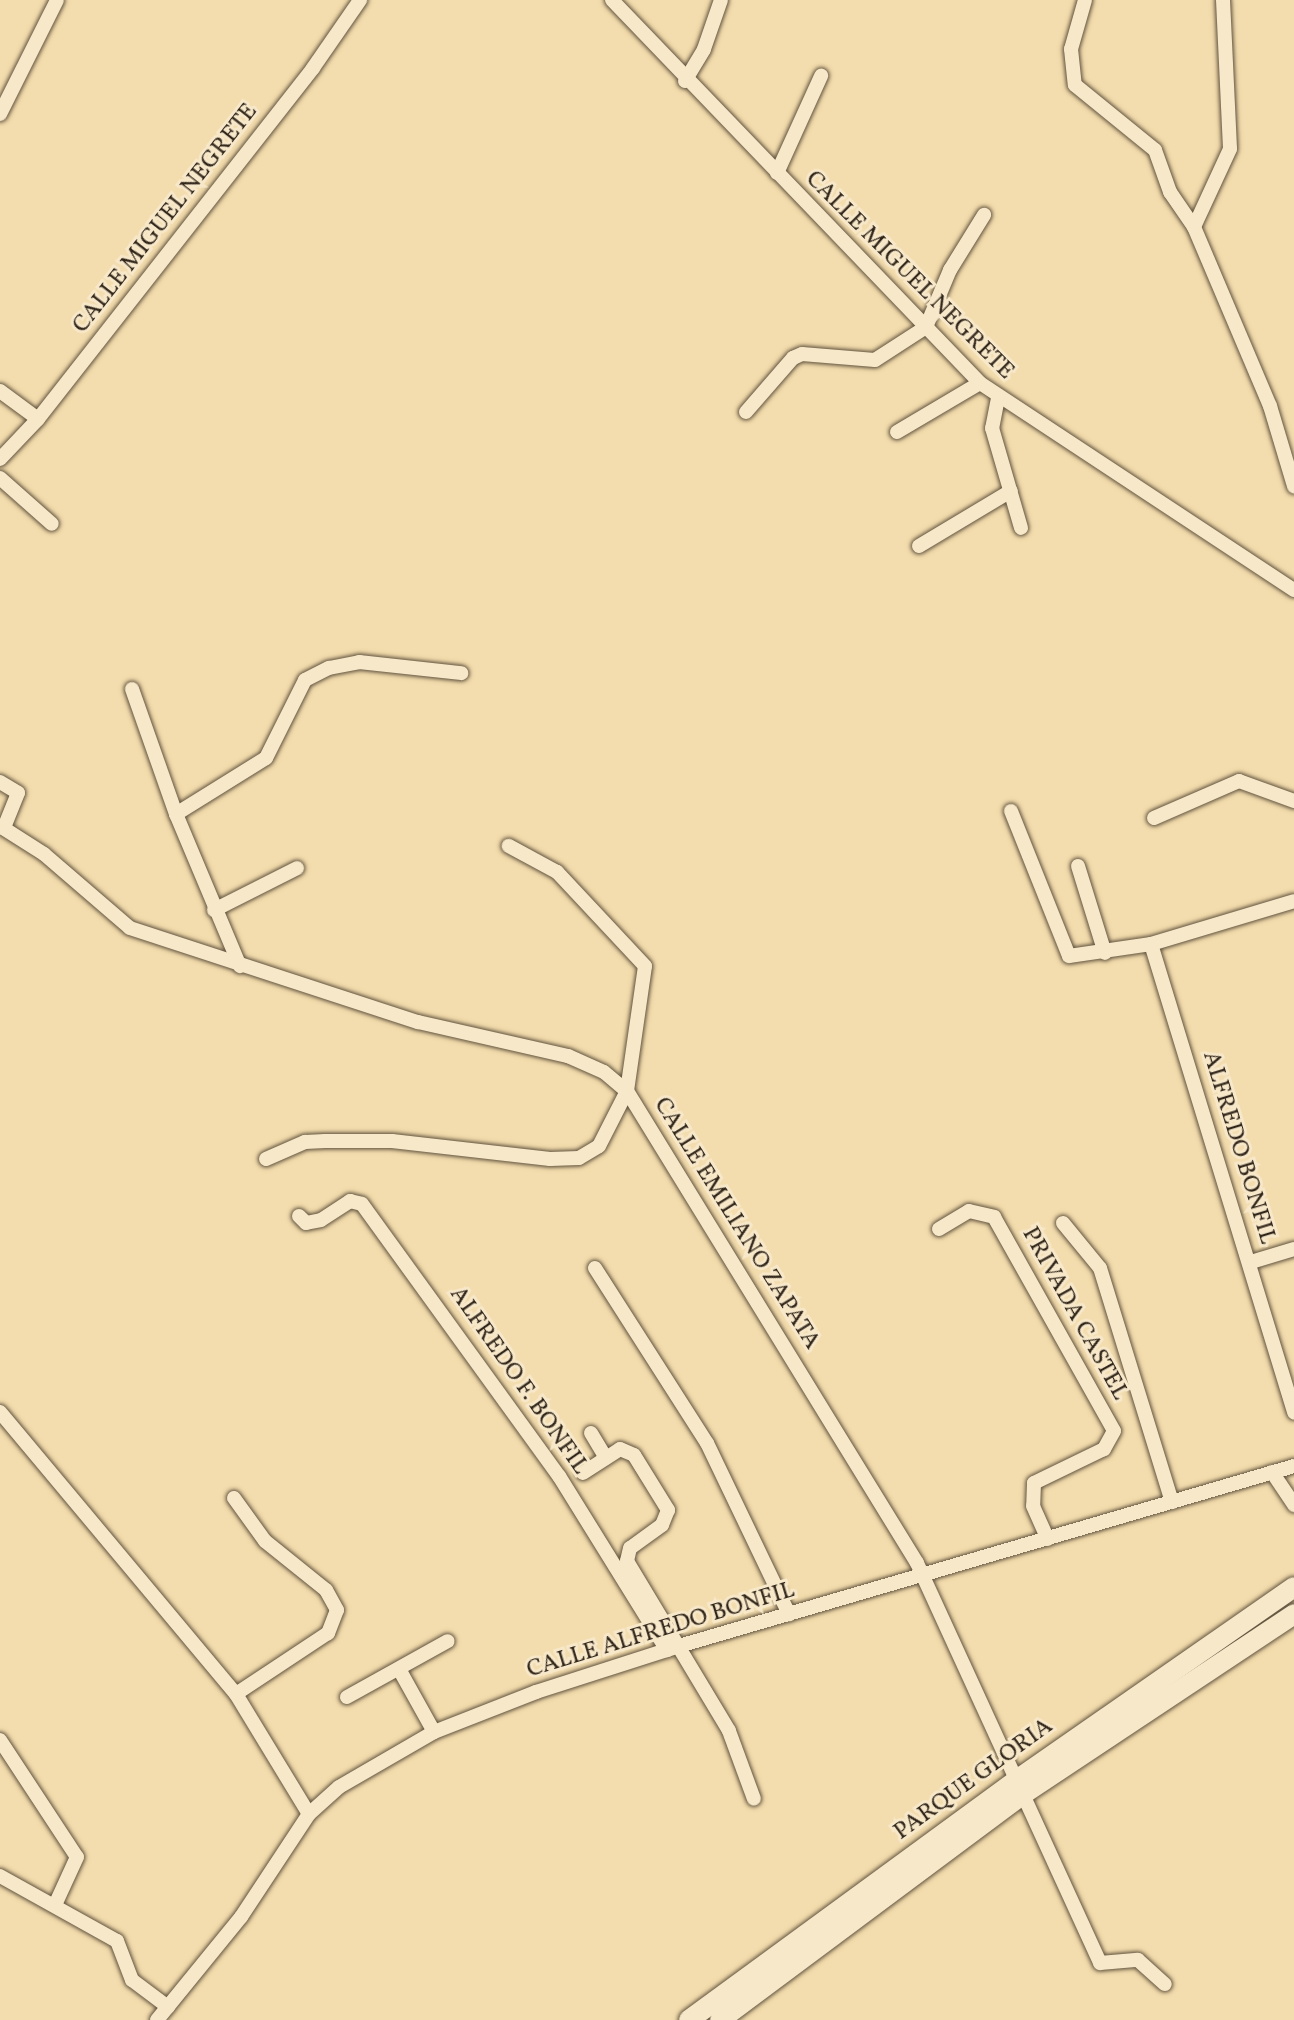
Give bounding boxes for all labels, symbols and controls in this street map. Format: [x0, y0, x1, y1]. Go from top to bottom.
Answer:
street label: CALLE MIGUEL NEGRETE [67, 98, 265, 340]
street label: CALLE MIGUEL NEGRETE [799, 166, 1019, 386]
street label: ALFREDO BONFIL [1195, 1048, 1281, 1248]
street label: CALLE EMILIANO ZAPATA [647, 1093, 825, 1355]
street label: PRIVADA CASTEL [1015, 1222, 1133, 1406]
street label: ALFREDO F. BONFIL [442, 1282, 594, 1480]
street label: CALLE ALFREDO BONFIL [524, 1577, 798, 1685]
street label: PARQUE GLORIA [889, 1713, 1059, 1847]

